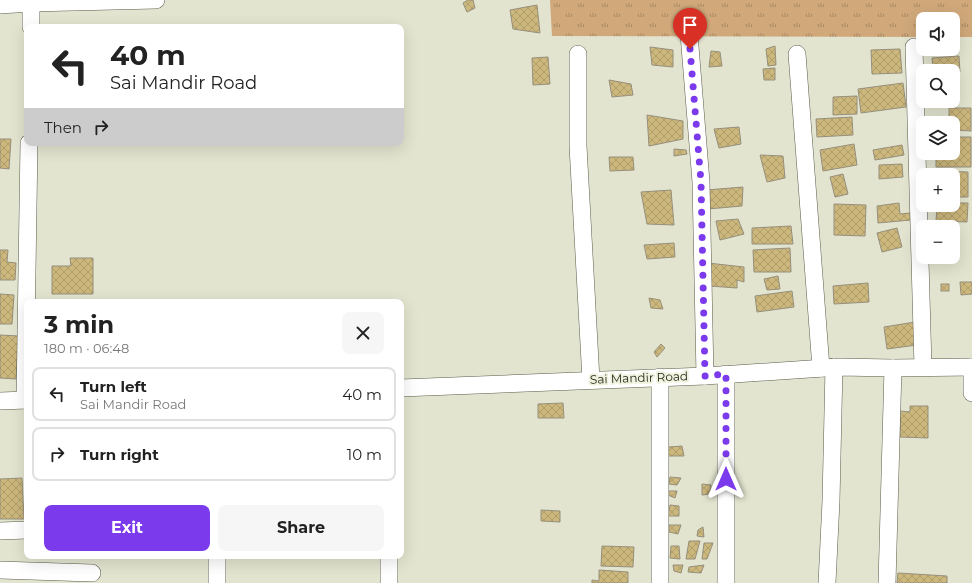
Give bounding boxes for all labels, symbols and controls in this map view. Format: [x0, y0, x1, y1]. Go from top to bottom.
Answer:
pin [673, 8, 707, 49]
map controls [916, 12, 960, 264]
button: sound [916, 12, 960, 56]
icon: arrive [679, 14, 701, 36]
text: 40 m [110, 38, 186, 72]
icon: left [44, 40, 96, 92]
button: search [916, 64, 960, 108]
text: Sai Mandir Road [110, 72, 257, 94]
icon: right [90, 116, 112, 138]
button: layers [916, 116, 960, 160]
text: Then [44, 118, 82, 137]
button: + [916, 168, 960, 212]
button: − [916, 220, 960, 264]
text: 3 min [44, 310, 114, 339]
button: close [342, 312, 384, 354]
text: 180 m · 06:48 [44, 340, 129, 356]
street label: Sai Mandir Road [590, 368, 688, 387]
text: Turn left [80, 377, 147, 396]
icon: left [46, 383, 68, 405]
text: 40 m [342, 385, 382, 404]
text: Sai Mandir Road [80, 396, 186, 412]
icon: right [46, 443, 68, 465]
text: Turn right [80, 445, 159, 464]
text: 10 m [347, 445, 382, 464]
position arrow [705, 458, 747, 500]
button: Exit [44, 505, 210, 551]
button: Share [218, 505, 384, 551]

